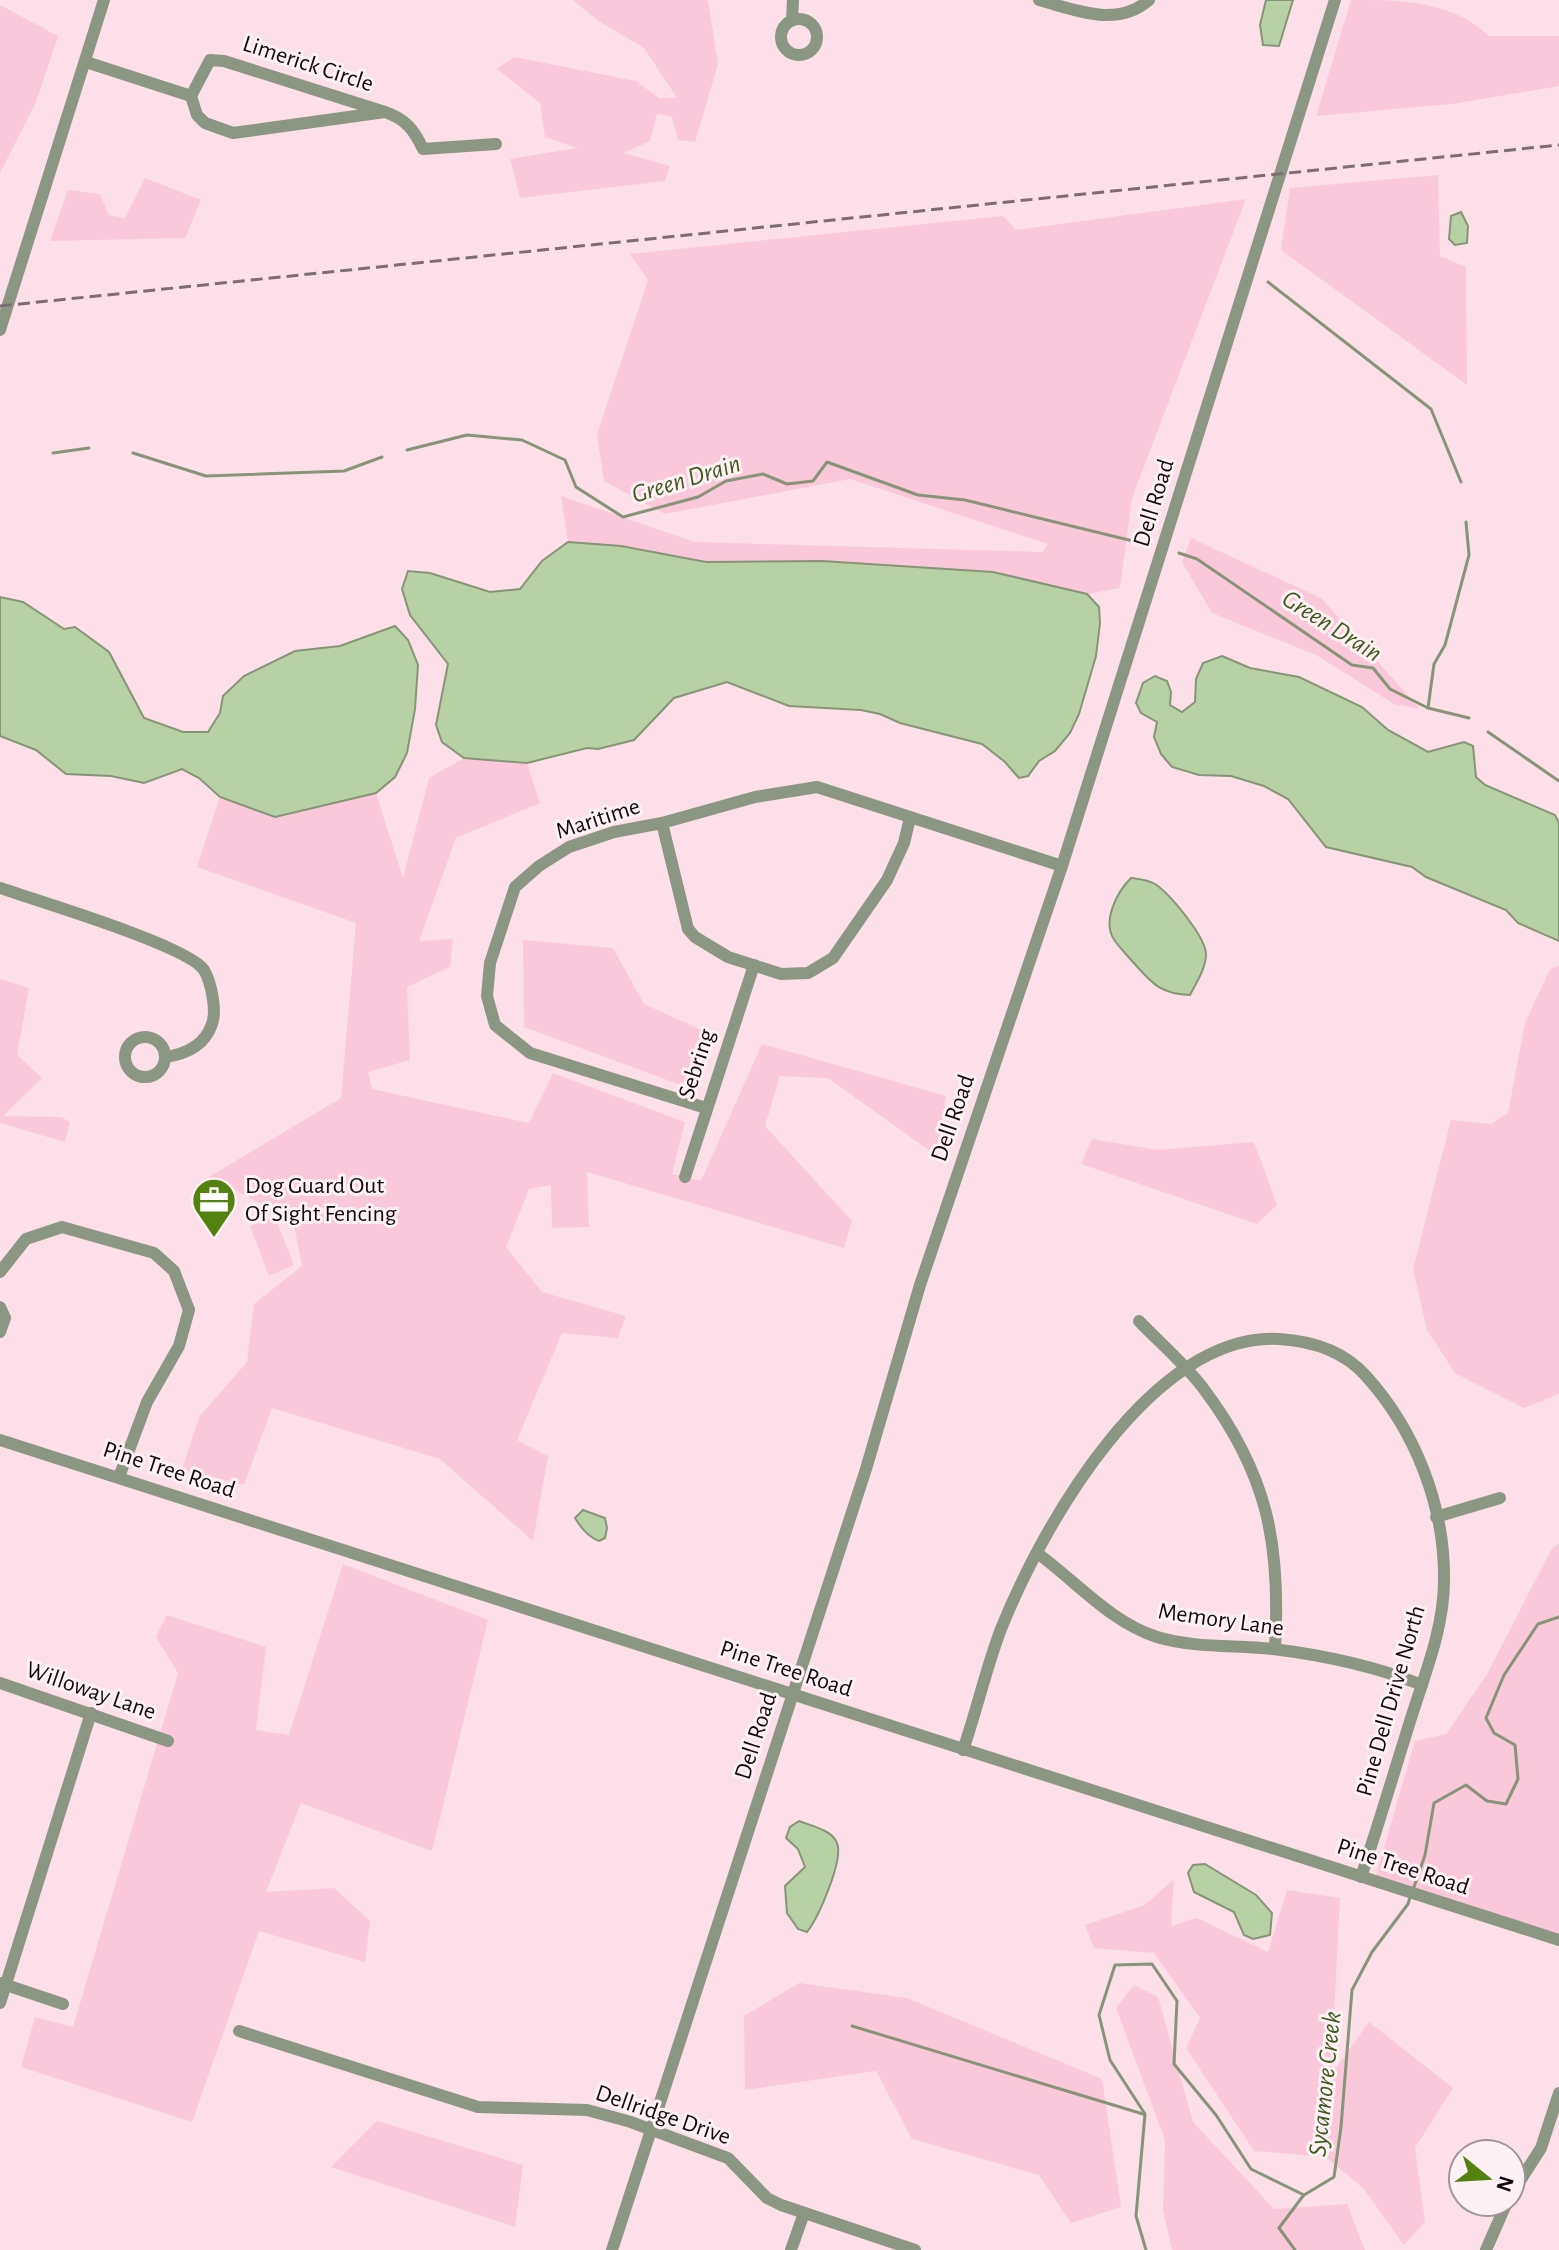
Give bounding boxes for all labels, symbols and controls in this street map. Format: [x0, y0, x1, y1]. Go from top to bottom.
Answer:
street label: Limerick Circle [240, 32, 376, 96]
water label: Green Drain [629, 450, 743, 508]
street label: Dell Road [1129, 456, 1179, 550]
water label: Green Drain [1278, 585, 1386, 667]
street label: Maritime [553, 794, 643, 844]
street label: Sebring [675, 1026, 720, 1102]
street label: Dell Road [927, 1071, 979, 1165]
place label: Dog Guard Out Of Sight Fencing [245, 1174, 397, 1226]
office icon: Dog Guard Out Of Sight Fencing [190, 1176, 238, 1239]
street label: Pine Tree Road [100, 1437, 238, 1503]
street label: Memory Lane [1157, 1599, 1285, 1641]
street label: Pine Dell Drive North [1352, 1603, 1430, 1799]
street label: Pine Tree Road [717, 1636, 855, 1702]
street label: Willoway Lane [23, 1658, 159, 1724]
street label: Dell Road [731, 1689, 781, 1783]
street label: Pine Tree Road [1334, 1834, 1472, 1900]
water label: Sycamore Creek [1304, 2010, 1346, 2158]
street label: Dellridge Drive [592, 2081, 734, 2149]
north arrow [1447, 2138, 1527, 2218]
text: N [1492, 2173, 1518, 2195]

